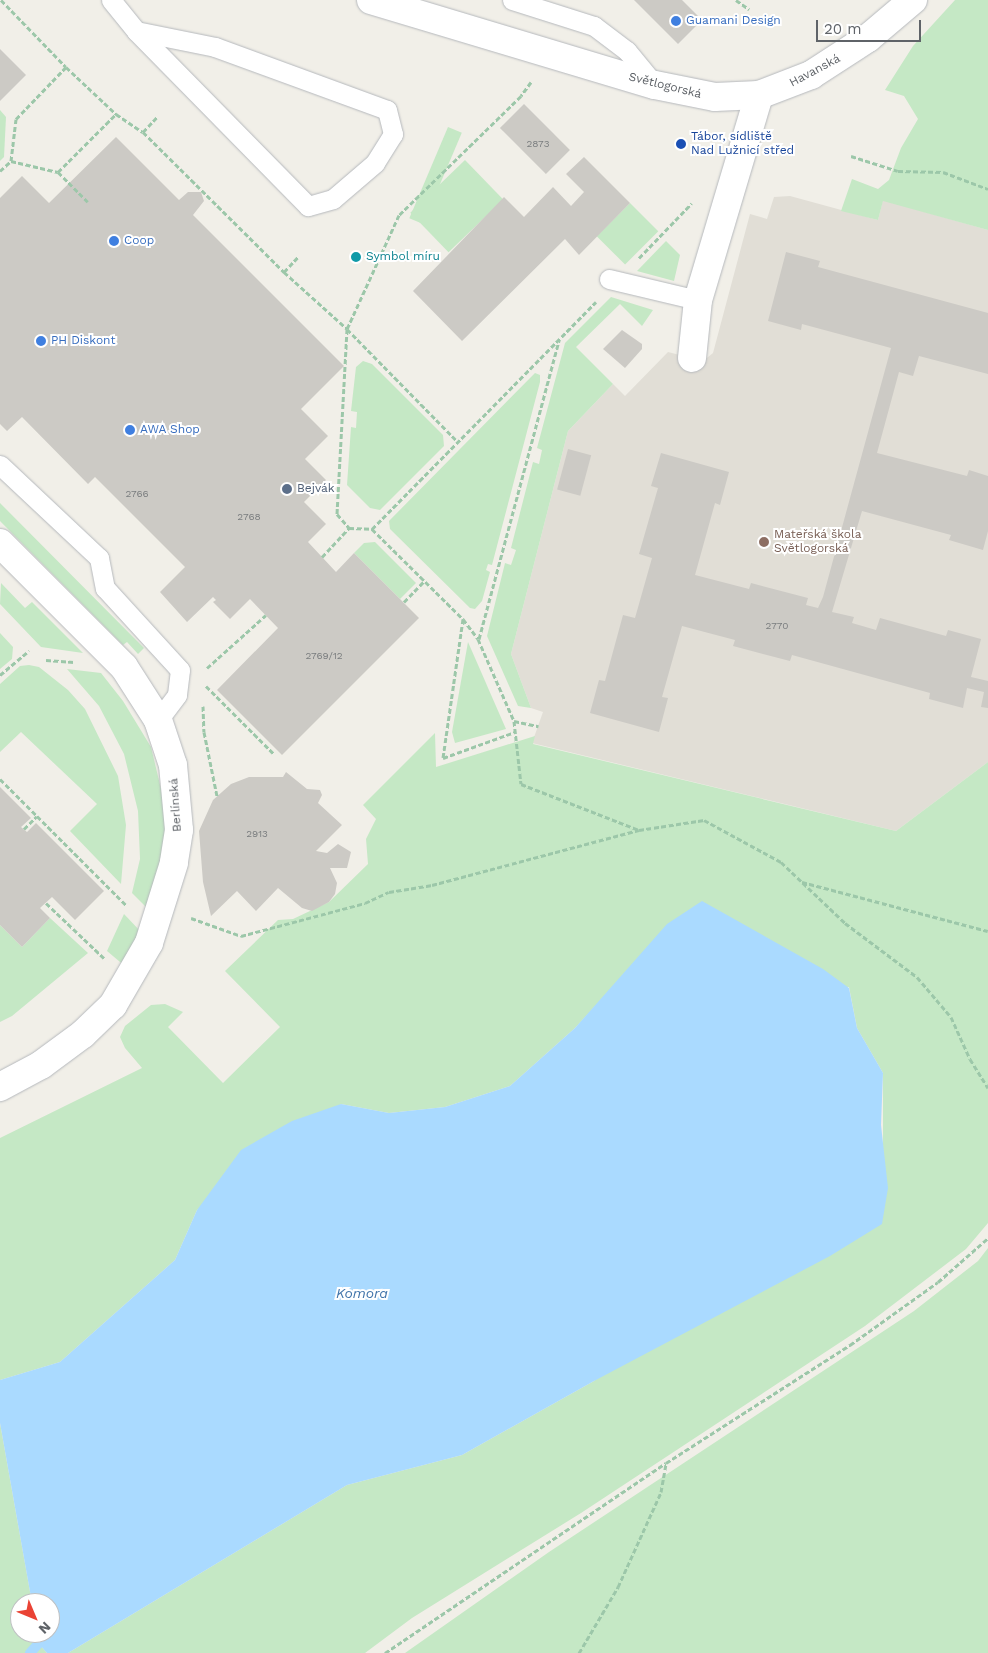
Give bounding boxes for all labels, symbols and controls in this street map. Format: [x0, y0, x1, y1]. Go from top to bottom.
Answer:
scale bar [818, 10, 923, 42]
place label: Guamani Design [686, 14, 781, 28]
marker: Guamani Design [670, 15, 682, 27]
text: 20 m [824, 20, 862, 38]
street label: Havanská [787, 52, 843, 90]
street label: Světlogorská [627, 70, 703, 102]
place label: Tábor, sídliště Nad Lužnicí střed [691, 130, 794, 158]
house number: 2873 [526, 138, 550, 150]
marker: Tábor, sídliště Nad Lužnicí střed [675, 138, 687, 150]
place label: Coop [124, 234, 154, 248]
marker: Coop [108, 235, 120, 247]
place label: Symbol míru [366, 250, 440, 264]
marker: Symbol míru [350, 251, 362, 263]
place label: PH Diskont [51, 334, 115, 348]
marker: PH Diskont [35, 335, 47, 347]
place label: AWA Shop [140, 423, 200, 437]
marker: AWA Shop [124, 424, 136, 436]
place label: Bejvák [297, 482, 335, 496]
marker: Bejvák [281, 483, 293, 495]
house number: 2766 [125, 488, 149, 500]
house number: 2768 [237, 511, 261, 523]
place label: Mateřská škola Světlogorská [774, 528, 862, 556]
marker: Mateřská škola Světlogorská [758, 536, 770, 548]
house number: 2770 [766, 620, 788, 632]
house number: 2769/12 [305, 650, 343, 662]
street label: Berlínská [167, 778, 185, 832]
house number: 2913 [246, 828, 268, 840]
water label: Komora [336, 1285, 388, 1301]
north arrow [10, 1593, 60, 1643]
text: N [36, 1619, 54, 1637]

